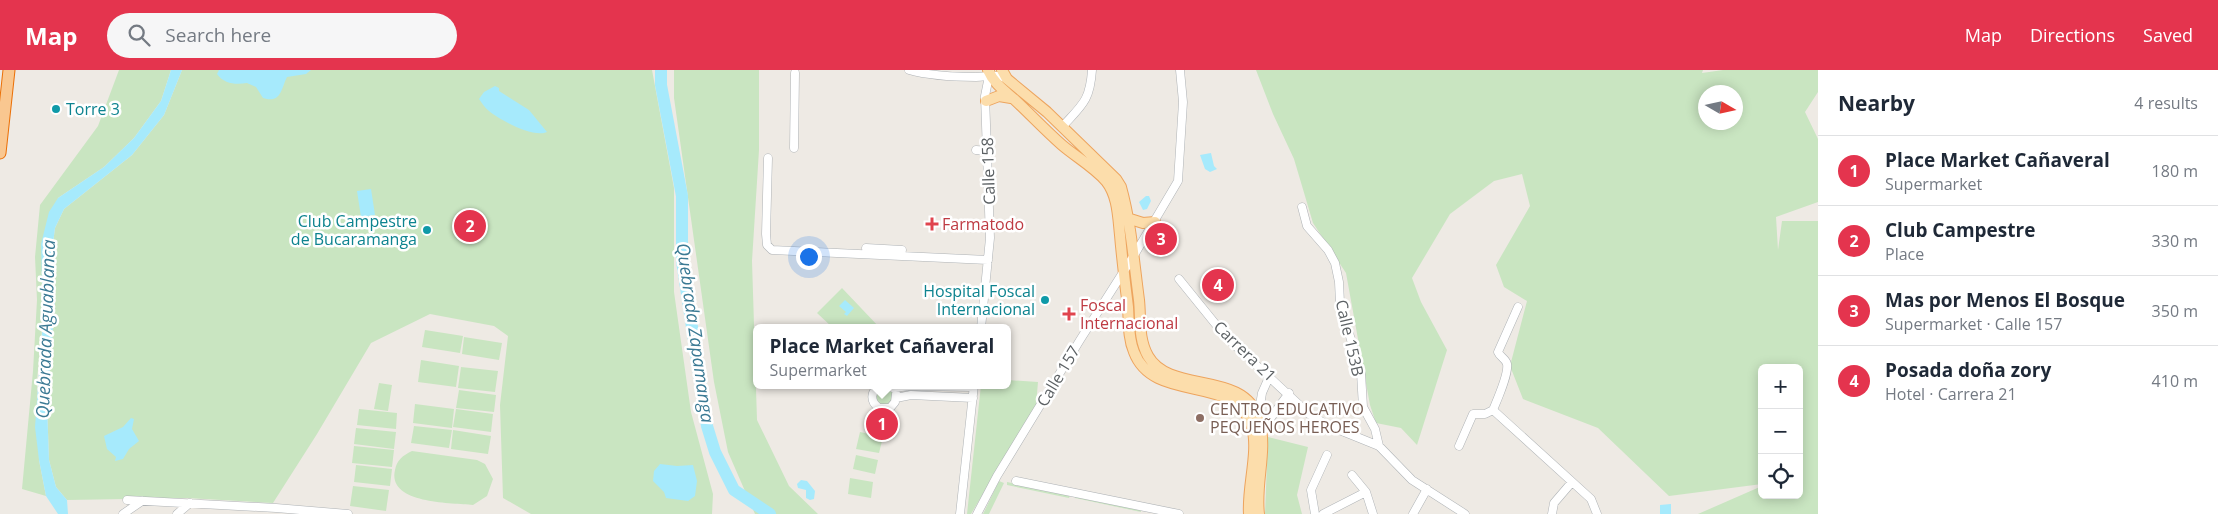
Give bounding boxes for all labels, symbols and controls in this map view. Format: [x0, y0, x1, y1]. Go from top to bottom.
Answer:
search box [107, 13, 457, 58]
text: Map [25, 19, 77, 52]
icon: search [125, 21, 153, 49]
text: Search here [165, 22, 271, 48]
text: Map [1965, 23, 2002, 47]
text: Directions [2030, 23, 2115, 47]
text: Saved [2143, 23, 2193, 47]
north arrow [1698, 85, 1743, 130]
text: Nearby [1838, 89, 1915, 117]
text: 4 results [2134, 92, 2198, 114]
place label: Torre 3 [66, 98, 120, 120]
marker: Torre 3 [50, 103, 62, 115]
street label: Calle 158 [976, 137, 1000, 205]
text: Place Market Cañaveral [1885, 147, 2110, 173]
text: 1 [1849, 160, 1859, 182]
text: 180 m [2152, 160, 2198, 182]
text: Supermarket [1885, 173, 1982, 195]
pin: 2 [454, 207, 486, 245]
place label: Club Campestre de Bucaramanga [291, 210, 417, 250]
place label: Farmatodo [942, 213, 1024, 235]
text: Club Campestre [1885, 217, 2035, 243]
marker: Farmatodo [926, 218, 938, 230]
pin: 3 [1145, 220, 1177, 258]
marker: Club Campestre de Bucaramanga [421, 224, 433, 236]
text: 2 [1849, 230, 1859, 252]
text: 330 m [2152, 230, 2198, 252]
water label: Quebrada Aguablanca [30, 239, 60, 419]
water label: Quebrada Zapamanga [671, 241, 720, 424]
text: Place [1885, 243, 1924, 265]
your location [796, 244, 822, 270]
pin: 4 [1202, 266, 1234, 304]
place label: Hospital Foscal Internacional [923, 280, 1035, 320]
text: Mas por Menos El Bosque [1885, 287, 2125, 313]
marker: Hospital Foscal Internacional [1039, 294, 1051, 306]
place label: Foscal Internacional [1080, 294, 1178, 334]
street label: Calle 153B [1331, 298, 1369, 378]
text: 3 [1849, 300, 1859, 322]
text: 350 m [2152, 300, 2198, 322]
marker: Foscal Internacional [1062, 307, 1076, 321]
text: Supermarket · Calle 157 [1885, 313, 2062, 335]
street label: Carrera 21 [1209, 316, 1281, 386]
popup [753, 324, 1011, 389]
text: Place Market Cañaveral [770, 333, 994, 359]
street label: Calle 157 [1031, 341, 1085, 411]
text: Posada doña zory [1885, 357, 2051, 383]
text: Supermarket [770, 359, 867, 381]
map controls [1758, 364, 1803, 499]
button: + [1758, 364, 1803, 409]
text: 4 [1849, 370, 1859, 392]
text: 410 m [2152, 370, 2198, 392]
text: Hotel · Carrera 21 [1885, 383, 2017, 405]
place label: CENTRO EDUCATIVO PEQUEÑOS HEROES [1210, 398, 1364, 438]
pin: 1 [866, 405, 898, 443]
button: − [1758, 409, 1803, 454]
marker: CENTRO EDUCATIVO PEQUEÑOS HEROES [1194, 412, 1206, 424]
button: locate [1758, 454, 1803, 499]

